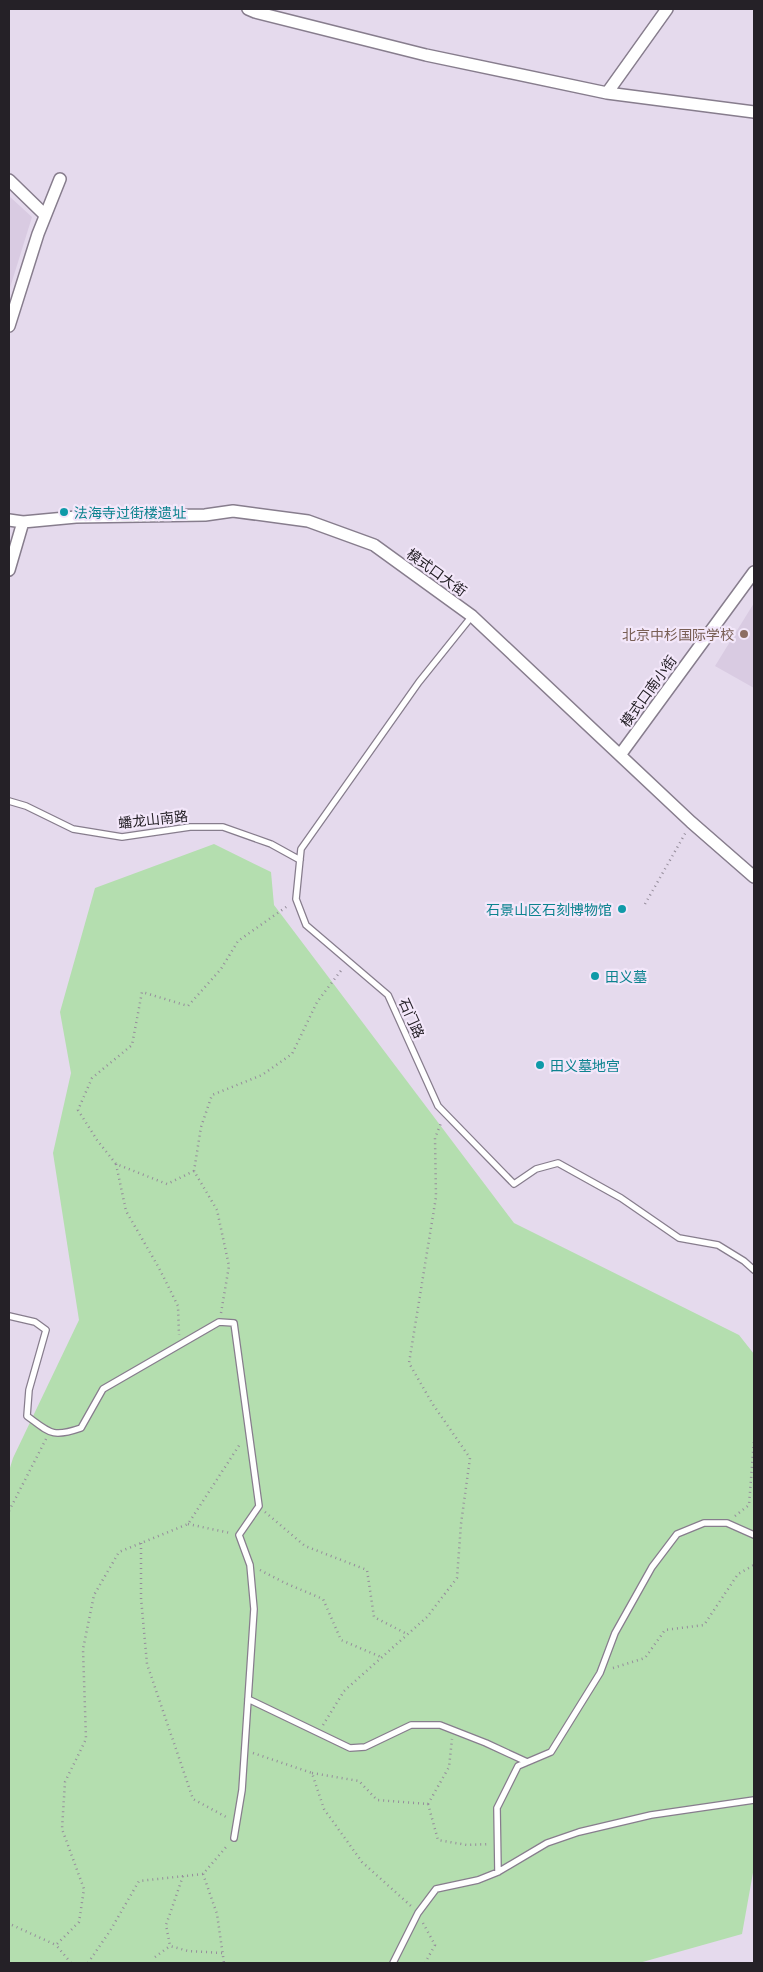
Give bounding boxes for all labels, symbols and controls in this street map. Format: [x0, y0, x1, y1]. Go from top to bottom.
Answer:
place label: 法海寺过街楼遗址 [74, 503, 186, 522]
marker: 法海寺过街楼遗址 [58, 506, 70, 518]
street label: 模式口大街 [403, 544, 471, 600]
place label: 北京中杉国际学校 [622, 625, 734, 644]
marker: 北京中杉国际学校 [738, 628, 750, 640]
street label: 模式口南小街 [616, 651, 680, 731]
street label: 蟠龙山南路 [117, 806, 189, 832]
place label: 石景山区石刻博物馆 [486, 900, 612, 919]
marker: 石景山区石刻博物馆 [616, 903, 628, 915]
place label: 田义墓 [605, 967, 647, 986]
marker: 田义墓 [589, 970, 601, 982]
street label: 石门路 [395, 995, 429, 1041]
place label: 田义墓地宫 [550, 1056, 620, 1075]
marker: 田义墓地宫 [534, 1059, 546, 1071]

